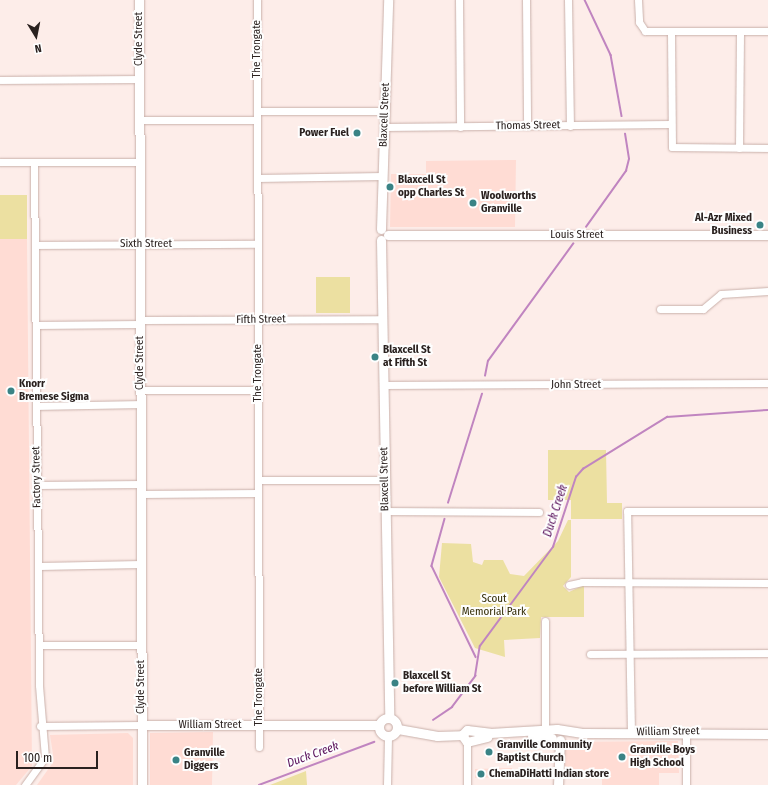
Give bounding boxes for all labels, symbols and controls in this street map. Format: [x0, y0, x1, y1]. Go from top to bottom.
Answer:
street label: Clyde Street [132, 12, 146, 66]
north arrow [16, 16, 56, 56]
street label: The Trongate [250, 20, 264, 78]
text: N [34, 41, 43, 55]
street label: Blaxcell Street [377, 83, 393, 147]
street label: Thomas Street [496, 119, 560, 133]
place label: Power Fuel [299, 126, 349, 140]
marker: Power Fuel [352, 128, 362, 138]
place label: Blaxcell St opp Charles St [398, 174, 464, 200]
marker: Blaxcell St opp Charles St [385, 182, 395, 192]
place label: Woolworths Granville [481, 190, 536, 216]
marker: Woolworths Granville [468, 198, 478, 208]
place label: Al-Azr Mixed Business [695, 212, 752, 238]
marker: Al-Azr Mixed Business [755, 220, 765, 230]
street label: Louis Street [550, 228, 604, 242]
street label: Sixth Street [120, 237, 172, 251]
street label: Fifth Street [236, 313, 286, 327]
street label: Clyde Street [133, 336, 147, 390]
street label: The Trongate [251, 344, 265, 402]
place label: Blaxcell St at Fifth St [383, 344, 431, 370]
marker: Blaxcell St at Fifth St [370, 352, 380, 362]
place label: Knorr Bremese Sigma [19, 378, 89, 404]
street label: John Street [551, 378, 601, 392]
marker: Knorr Bremese Sigma [6, 386, 16, 396]
street label: Factory Street [30, 446, 44, 508]
street label: Blaxcell Street [378, 447, 392, 511]
water label: Duck Creek [541, 483, 571, 539]
park label: Scout Memorial Park [462, 593, 526, 619]
street label: Clyde Street [134, 660, 148, 714]
street label: The Trongate [252, 668, 266, 726]
place label: Blaxcell St before William St [403, 670, 481, 696]
marker: Blaxcell St before William St [390, 678, 400, 688]
street label: William Street [178, 718, 242, 732]
street label: William Street [636, 725, 700, 739]
water label: Duck Creek [285, 739, 341, 771]
place label: Granville Community Baptist Church [497, 739, 592, 765]
scale bar [18, 743, 100, 769]
place label: Granville Boys High School [630, 744, 695, 770]
place label: Granville Diggers [184, 747, 225, 773]
marker: Granville Community Baptist Church [484, 747, 494, 757]
text: 100 m [23, 751, 52, 765]
marker: Granville Boys High School [617, 752, 627, 762]
marker: Granville Diggers [171, 755, 181, 765]
place label: ChemaDiHatti Indian store [489, 767, 609, 781]
marker: ChemaDiHatti Indian store [476, 769, 486, 779]

